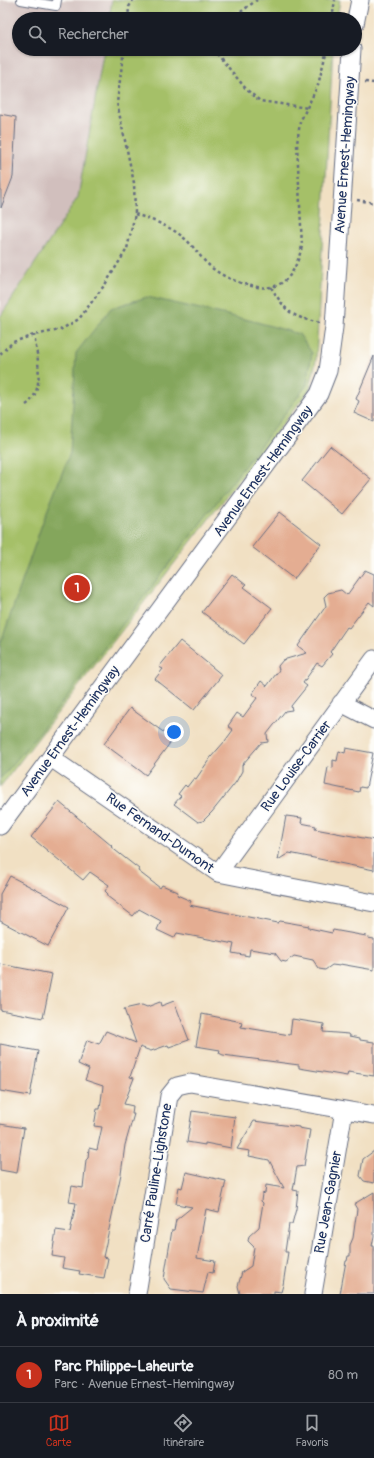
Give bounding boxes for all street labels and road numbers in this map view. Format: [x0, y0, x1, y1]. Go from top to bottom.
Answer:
street label: Avenue Ernest-Hemingway [331, 76, 359, 234]
street label: Avenue Ernest-Hemingway [210, 402, 316, 540]
street label: Avenue Ernest-Hemingway [17, 662, 123, 800]
street label: Rue Louise-Carrier [257, 717, 335, 815]
street label: Rue Fernand-Dumont [103, 789, 218, 877]
street label: Carré Pauline-Lighstone [137, 1102, 175, 1244]
street label: Rue Jean-Gagnier [311, 1149, 345, 1255]

